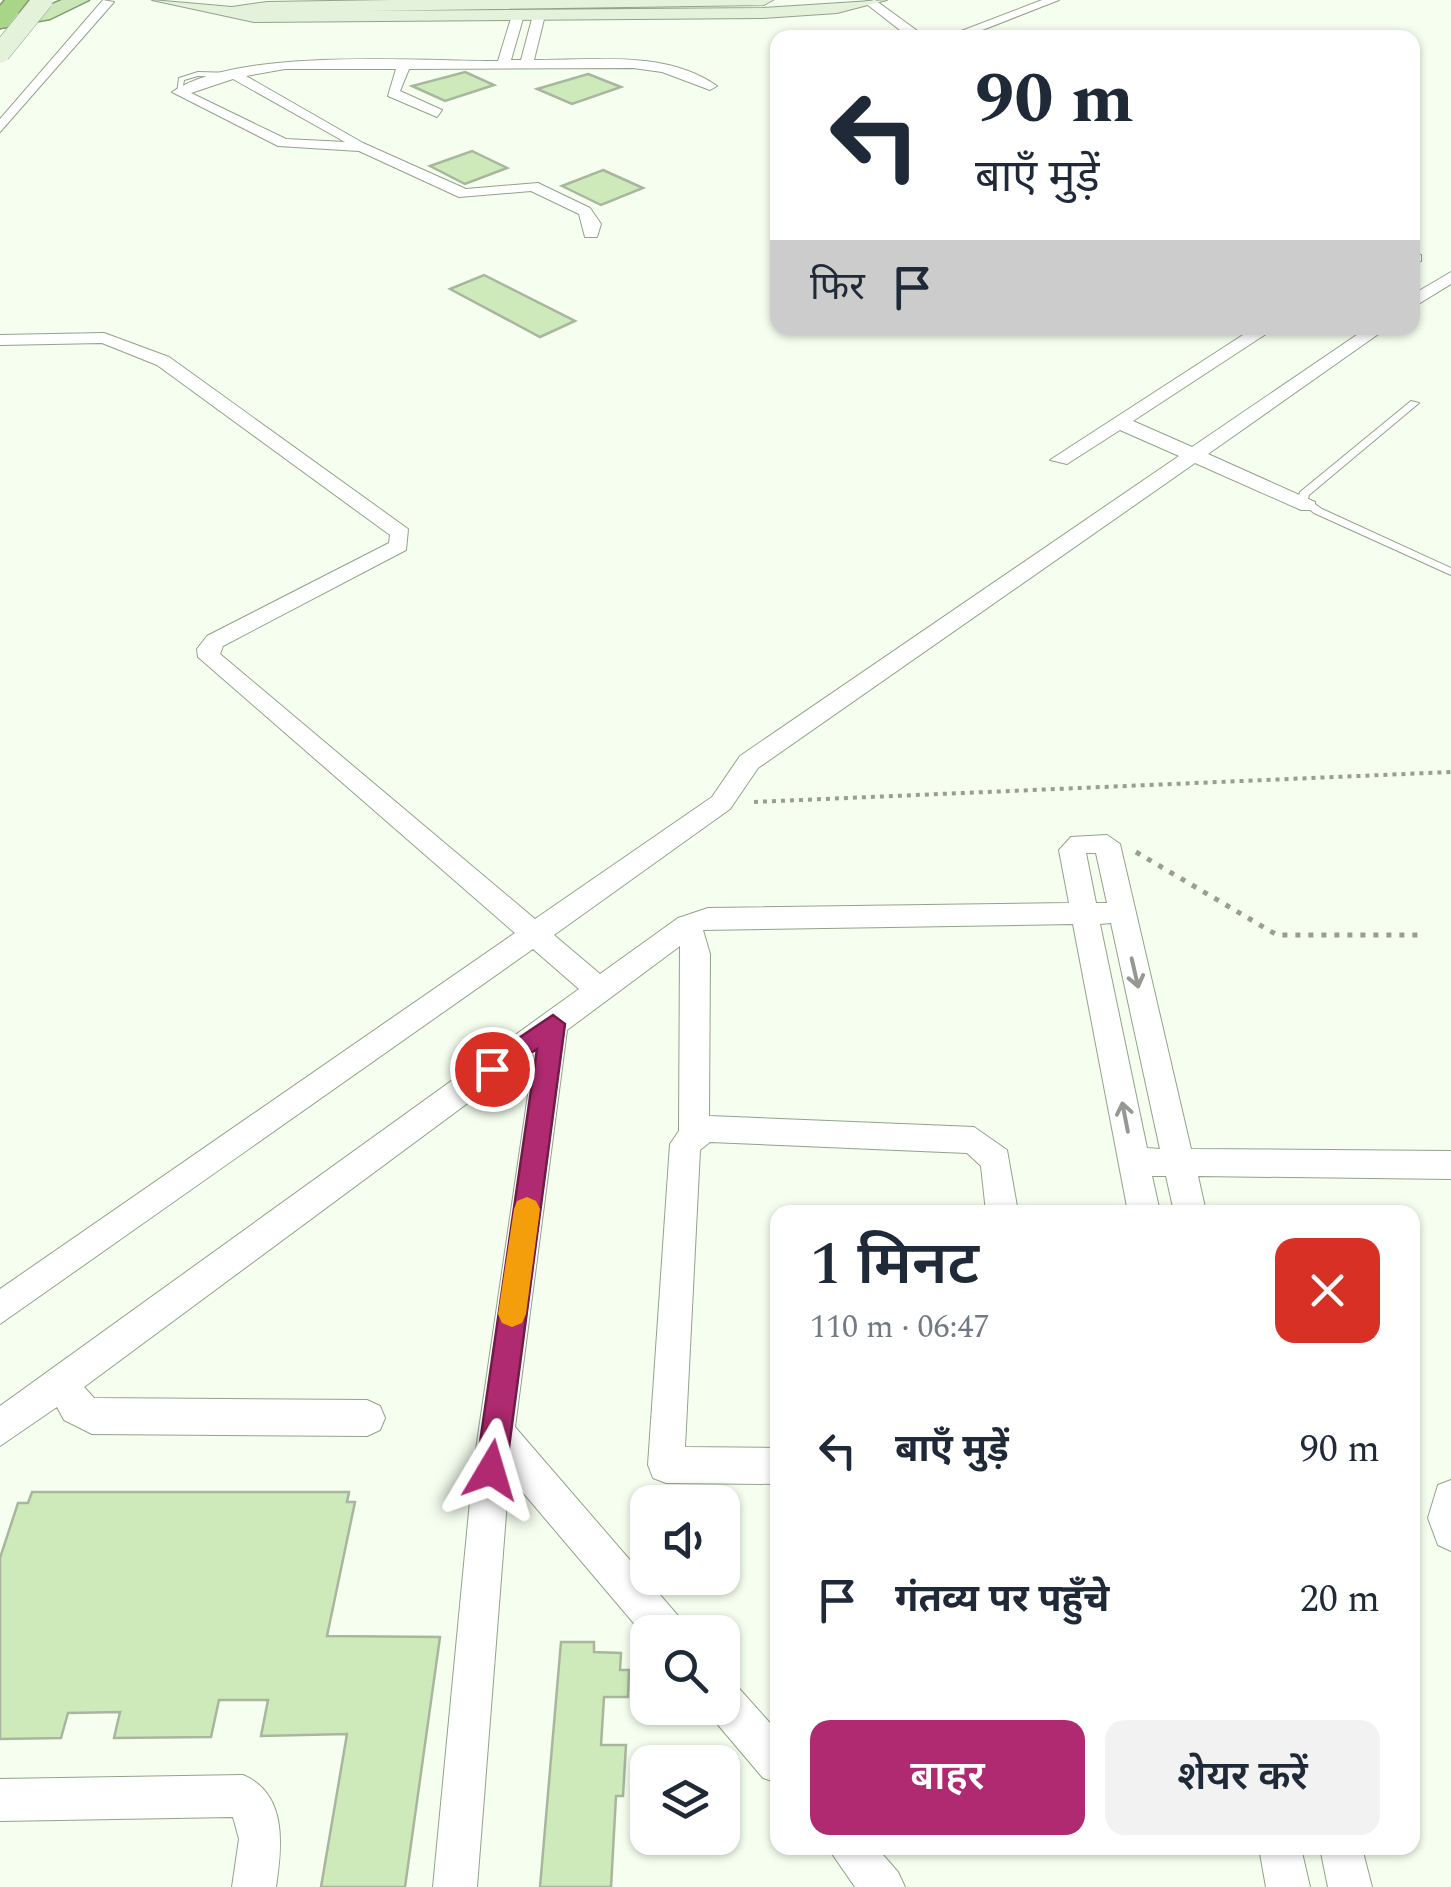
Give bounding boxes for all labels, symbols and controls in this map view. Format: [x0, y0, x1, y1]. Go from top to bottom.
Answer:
text: 90 m [975, 47, 1134, 153]
icon: left [810, 70, 940, 200]
text: बाएँ मुड़ें [975, 143, 1099, 212]
text: फिर [810, 259, 865, 317]
icon: arrive [885, 260, 940, 315]
one-way arrow [1127, 956, 1146, 988]
pin [450, 1027, 535, 1112]
icon: arrive [465, 1042, 520, 1097]
one-way arrow [1115, 1101, 1134, 1134]
text: 1 मिनट [810, 1219, 979, 1311]
button: close [1275, 1238, 1380, 1343]
text: 110 m · 06:47 [810, 1303, 990, 1352]
position arrow [439, 1418, 543, 1522]
text: बाएँ मुड़ें [895, 1421, 1009, 1479]
text: 90 m [1300, 1421, 1380, 1479]
icon: left [810, 1423, 865, 1478]
map controls [630, 1485, 740, 1855]
button: sound [630, 1485, 740, 1595]
text: गंतव्य पर पहुँचे [895, 1571, 1109, 1629]
text: 20 m [1300, 1571, 1380, 1629]
icon: arrive [810, 1573, 865, 1628]
button: search [630, 1615, 740, 1725]
button: बाहर [810, 1720, 1085, 1835]
button: शेयर करें [1105, 1720, 1380, 1835]
button: layers [630, 1745, 740, 1855]

